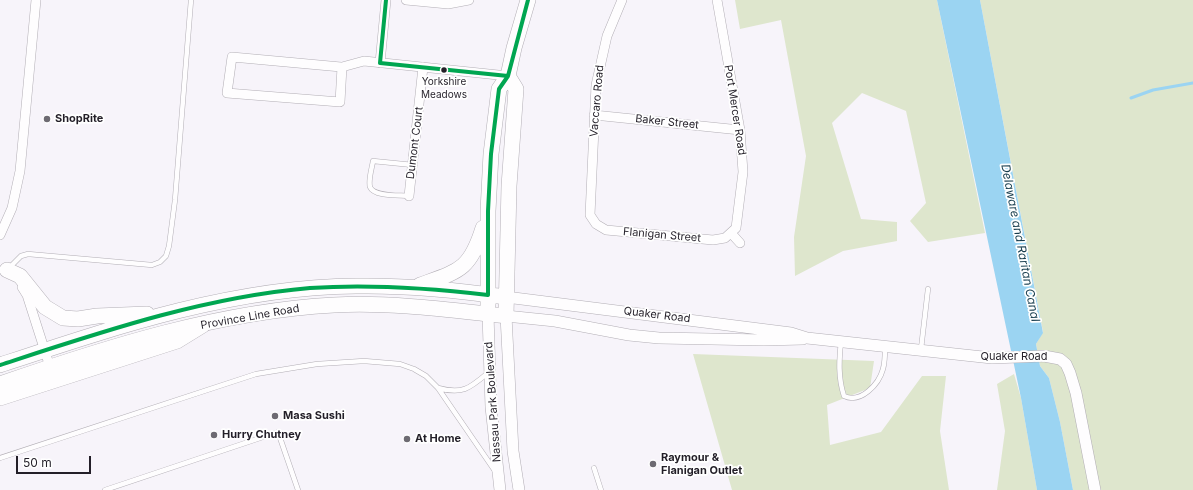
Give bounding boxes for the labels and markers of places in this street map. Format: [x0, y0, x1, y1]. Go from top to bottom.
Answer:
marker: Yorkshire Meadows [439, 65, 449, 75]
place label: Yorkshire Meadows [421, 76, 467, 100]
place label: ShopRite [55, 112, 103, 126]
marker: ShopRite [42, 114, 52, 124]
place label: Masa Sushi [283, 409, 345, 423]
marker: Masa Sushi [270, 411, 280, 421]
place label: Hurry Chutney [222, 428, 301, 442]
marker: Hurry Chutney [209, 430, 219, 440]
place label: At Home [415, 432, 461, 446]
marker: At Home [402, 434, 412, 444]
place label: Raymour & Flanigan Outlet [661, 451, 742, 477]
marker: Raymour & Flanigan Outlet [648, 459, 658, 469]

